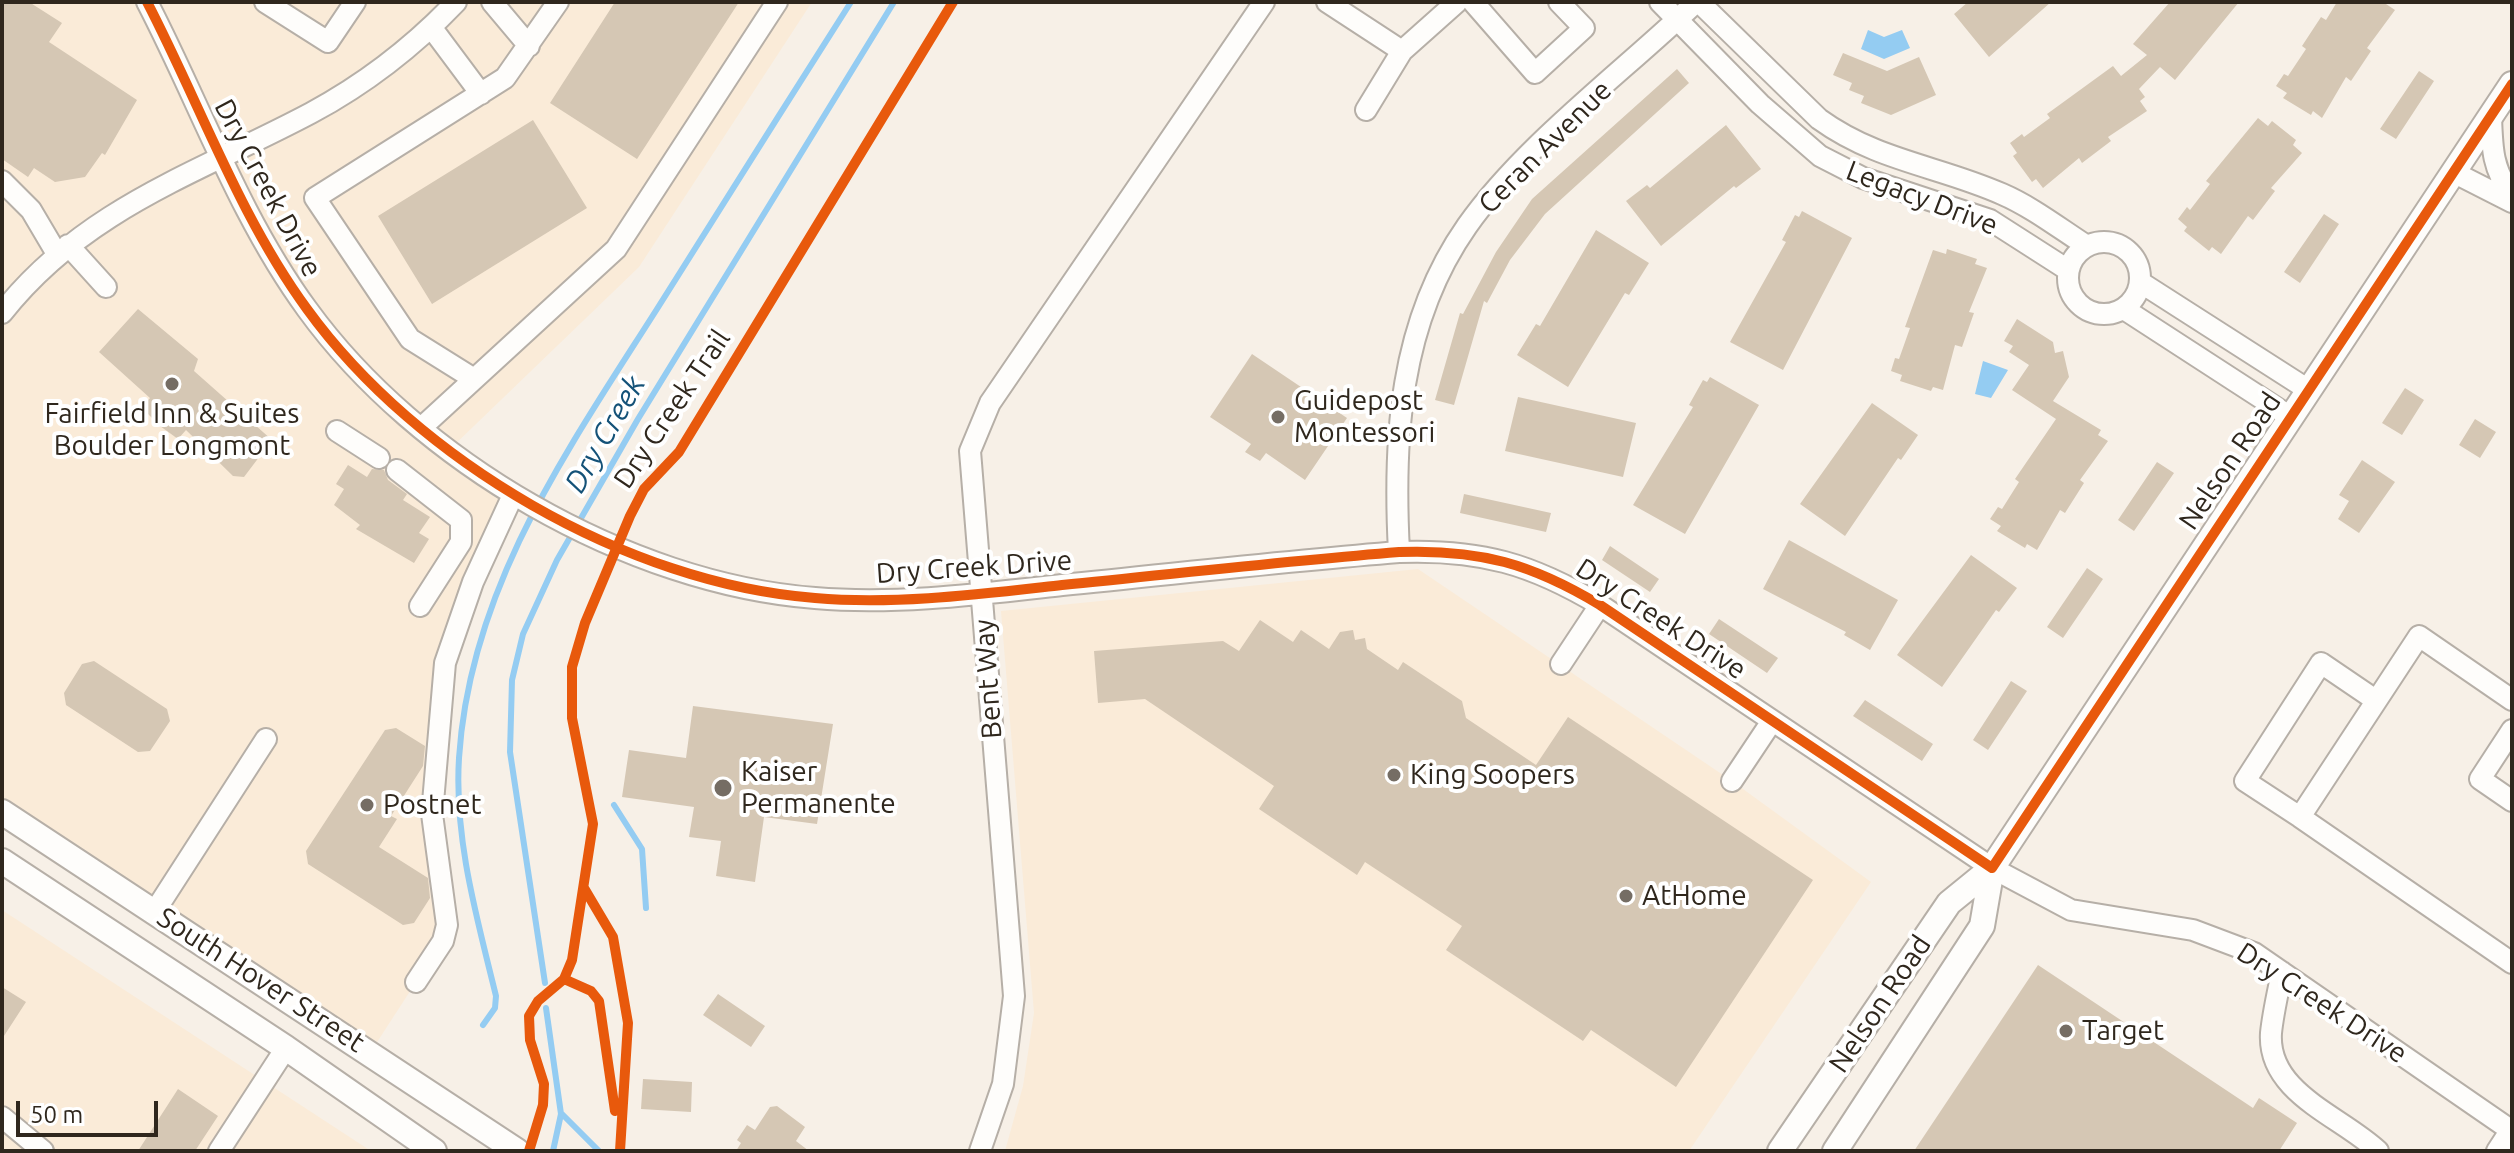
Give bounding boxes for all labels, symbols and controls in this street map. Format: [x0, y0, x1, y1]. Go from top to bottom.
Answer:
street label: Ceran Avenue [1471, 73, 1619, 221]
street label: Dry Creek Drive [207, 93, 329, 283]
street label: Legacy Drive [1841, 154, 2003, 242]
street label: Dry Creek Trail [607, 323, 737, 495]
water label: Dry Creek [557, 369, 653, 499]
marker: Fairfield Inn & Suites Boulder Longmont [163, 375, 181, 393]
place label: Guidepost Montessori [1294, 384, 1435, 450]
street label: Nelson Road [2172, 386, 2288, 536]
place label: Fairfield Inn & Suites Boulder Longmont [45, 397, 299, 463]
marker: Guidepost Montessori [1269, 408, 1287, 426]
street label: Dry Creek Drive [875, 543, 1073, 591]
street label: Dry Creek Drive [1570, 551, 1752, 687]
street label: Bent Way [967, 618, 1009, 740]
place label: Kaiser Permanente [741, 755, 896, 821]
place label: King Soopers [1410, 758, 1575, 792]
marker: King Soopers [1385, 766, 1403, 784]
marker: Kaiser Permanente [712, 777, 734, 799]
place label: Postnet [383, 788, 481, 822]
marker: Postnet [358, 796, 376, 814]
place label: AtHome [1642, 879, 1747, 913]
marker: AtHome [1617, 887, 1635, 905]
street label: South Hover Street [151, 900, 371, 1060]
street label: Nelson Road [1822, 929, 1938, 1079]
street label: Dry Creek Drive [2231, 935, 2413, 1071]
place label: Target [2082, 1014, 2164, 1048]
marker: Target [2057, 1022, 2075, 1040]
scale bar [20, 1085, 162, 1135]
text: 50 m [30, 1101, 83, 1128]

